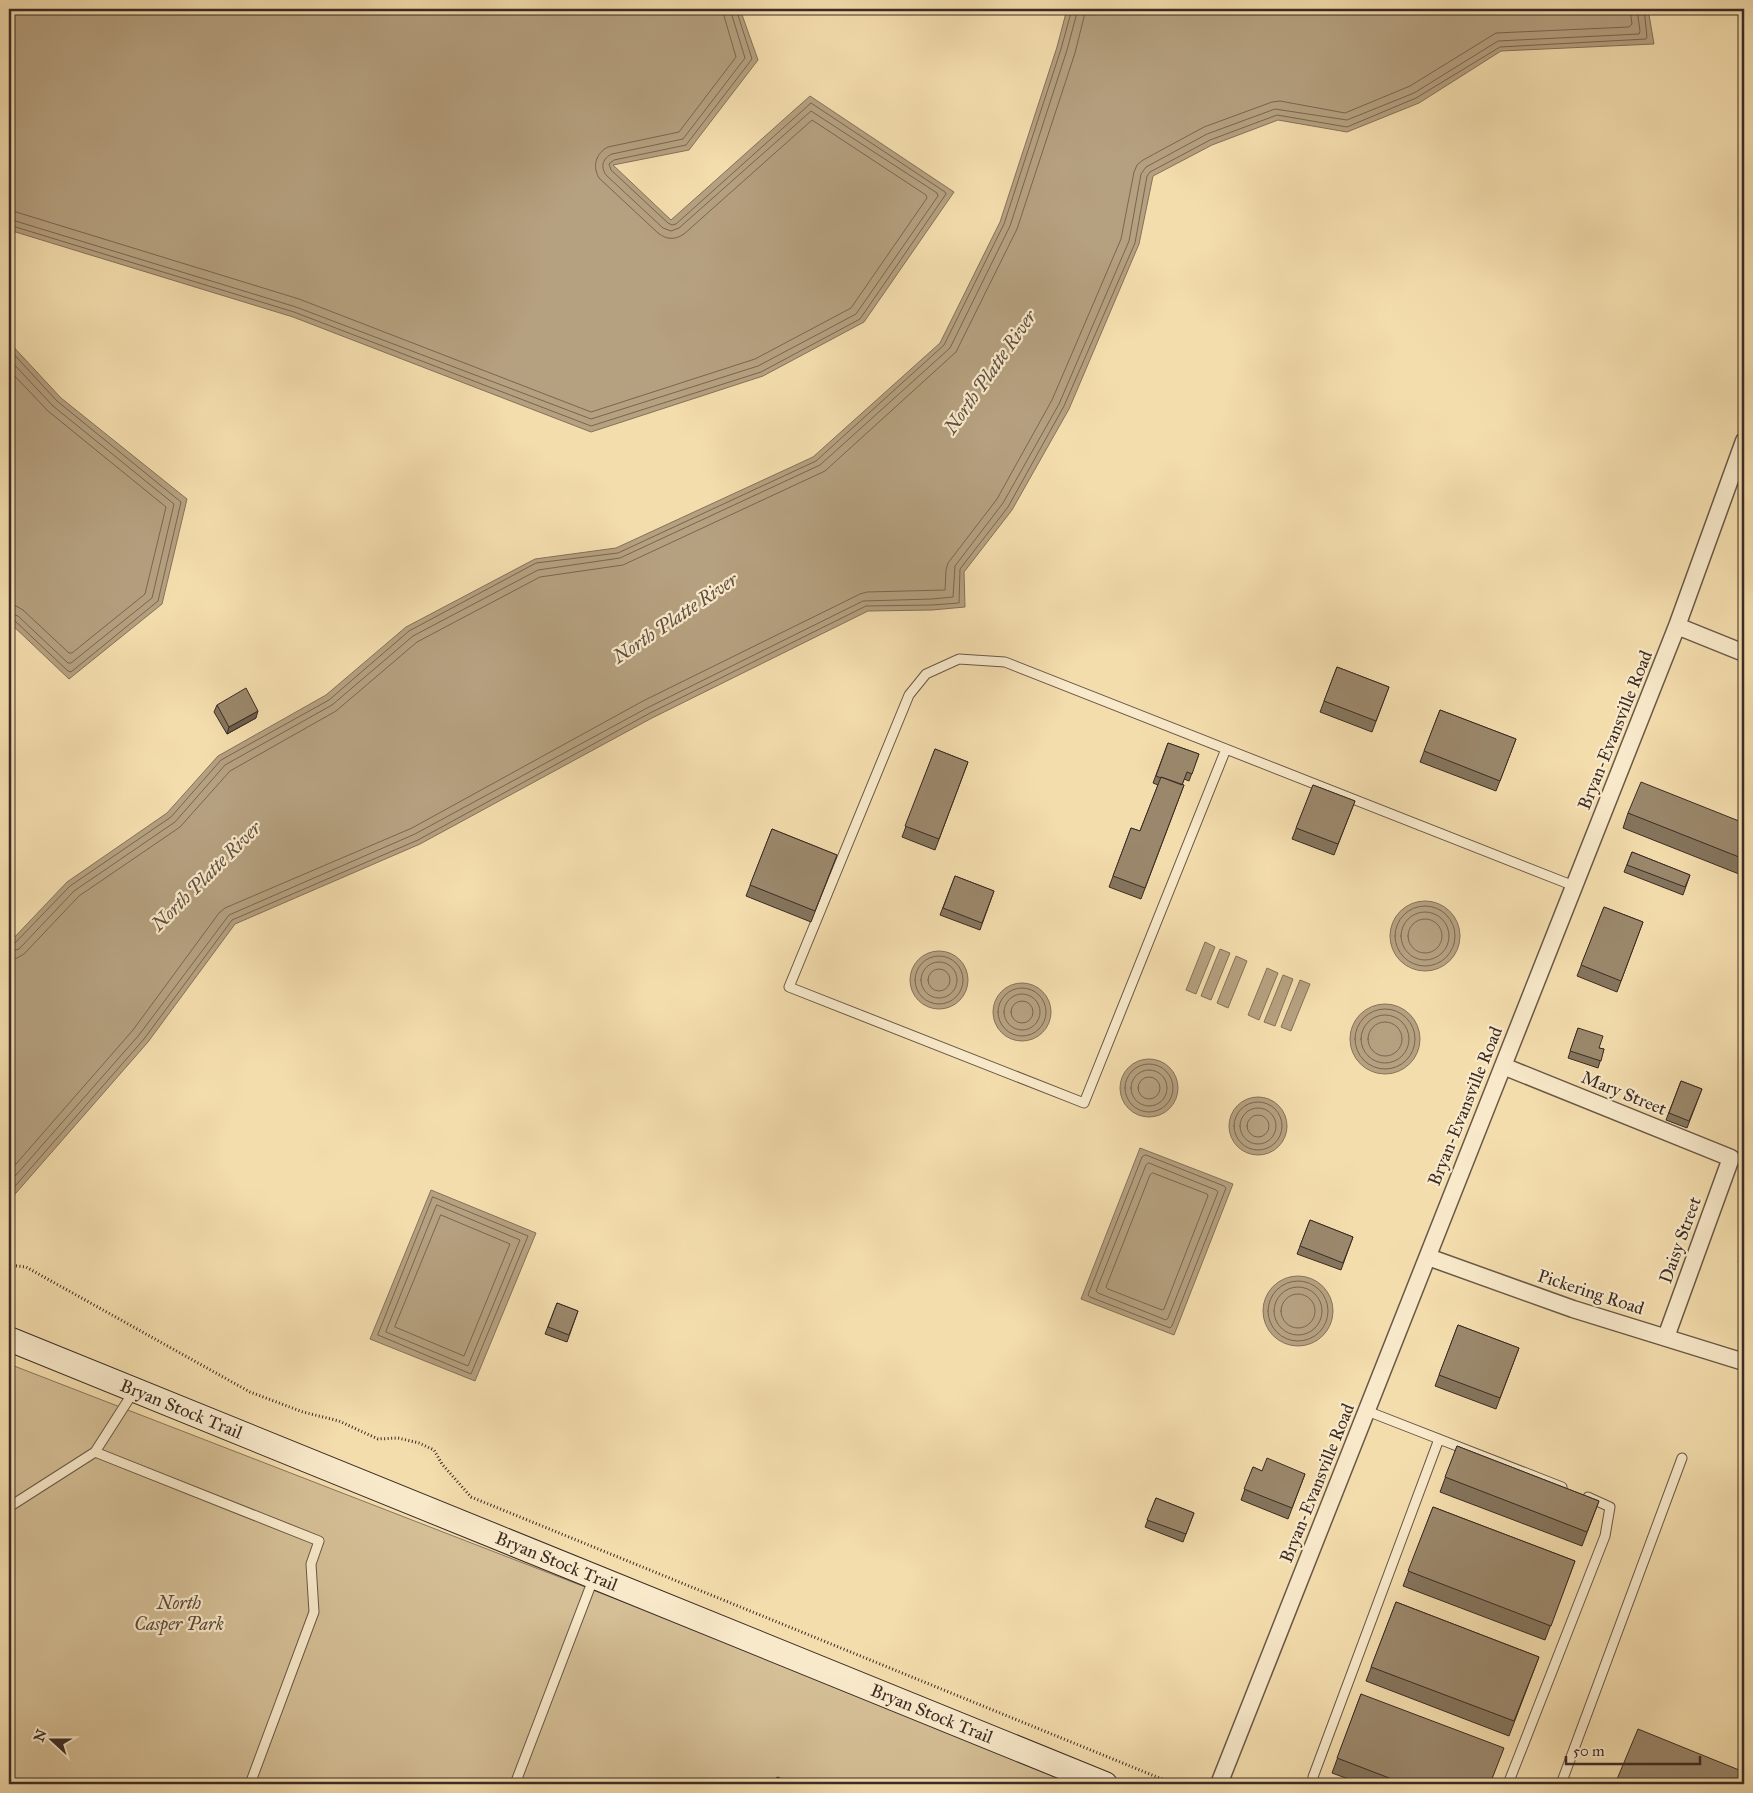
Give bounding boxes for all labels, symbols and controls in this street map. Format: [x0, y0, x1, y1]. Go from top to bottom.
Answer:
water label: North Platte River [938, 305, 1042, 439]
water label: North Platte River [607, 567, 743, 669]
street label: Bryan-Evansville Road [1573, 647, 1657, 813]
water label: North Platte River [146, 816, 266, 936]
street label: Bryan-Evansville Road [1423, 1023, 1507, 1189]
street label: Mary Street [1578, 1066, 1670, 1120]
street label: Daisy Street [1654, 1193, 1706, 1286]
street label: Pickering Road [1535, 1264, 1647, 1320]
street label: Bryan Stock Trail [117, 1374, 246, 1444]
street label: Bryan-Evansville Road [1275, 1400, 1359, 1566]
street label: Bryan Stock Trail [492, 1527, 621, 1596]
park label: North Casper Park [134, 1592, 224, 1636]
street label: Bryan Stock Trail [867, 1679, 996, 1748]
north arrow [28, 1716, 78, 1766]
text: N [30, 1727, 50, 1744]
scale bar [1566, 1733, 1699, 1765]
text: 50 m [1573, 1742, 1605, 1760]

